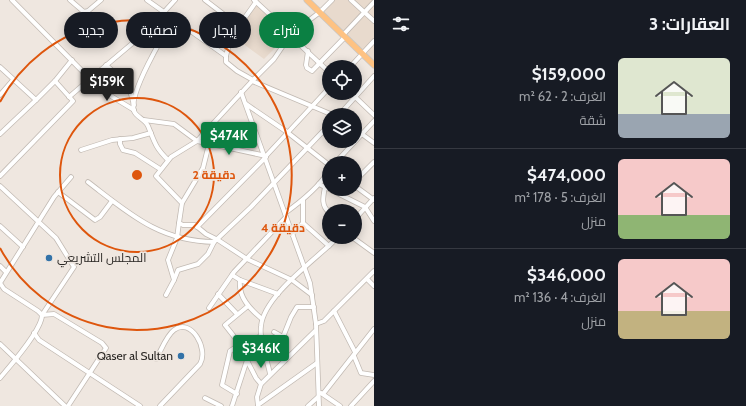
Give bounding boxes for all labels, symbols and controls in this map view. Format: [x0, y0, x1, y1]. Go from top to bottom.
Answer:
chip: جديد [64, 12, 118, 48]
chip: تصفية [126, 12, 191, 48]
chip: إيجار [199, 12, 251, 48]
chip: شراء [259, 12, 314, 48]
icon: filters [390, 13, 412, 35]
text: العقارات: 3 [649, 14, 730, 34]
map controls [322, 60, 362, 244]
button: locate [322, 60, 362, 100]
text: $159,000 [532, 64, 606, 84]
pin: $159K [79, 68, 135, 102]
text: $159K [90, 73, 124, 89]
icon: home [650, 74, 698, 122]
text: الغرف: 2 · 62 m² [519, 88, 606, 104]
button: layers [322, 108, 362, 148]
text: شقة [579, 112, 606, 128]
pin: $474K [201, 122, 257, 156]
text: $474K [210, 127, 248, 143]
button: + [322, 156, 362, 196]
text: $474,000 [527, 165, 606, 185]
text: 2 دقيقة [193, 167, 236, 182]
centre of rings [130, 168, 144, 182]
icon: home [650, 175, 698, 223]
text: الغرف: 5 · 178 m² [514, 189, 606, 205]
button: − [322, 204, 362, 244]
text: منزل [581, 213, 606, 229]
text: 4 دقيقة [261, 220, 305, 235]
place label: المجلس التشريعي [57, 250, 146, 268]
marker: المجلس التشريعي [44, 253, 54, 263]
text: $346,000 [527, 265, 606, 285]
icon: home [650, 275, 698, 323]
text: الغرف: 4 · 136 m² [514, 289, 606, 305]
text: منزل [581, 313, 606, 329]
pin: $346K [233, 335, 289, 369]
text: $346K [242, 340, 280, 356]
place label: Qaser al Sultan [97, 348, 173, 363]
marker: Qaser al Sultan [176, 351, 186, 361]

